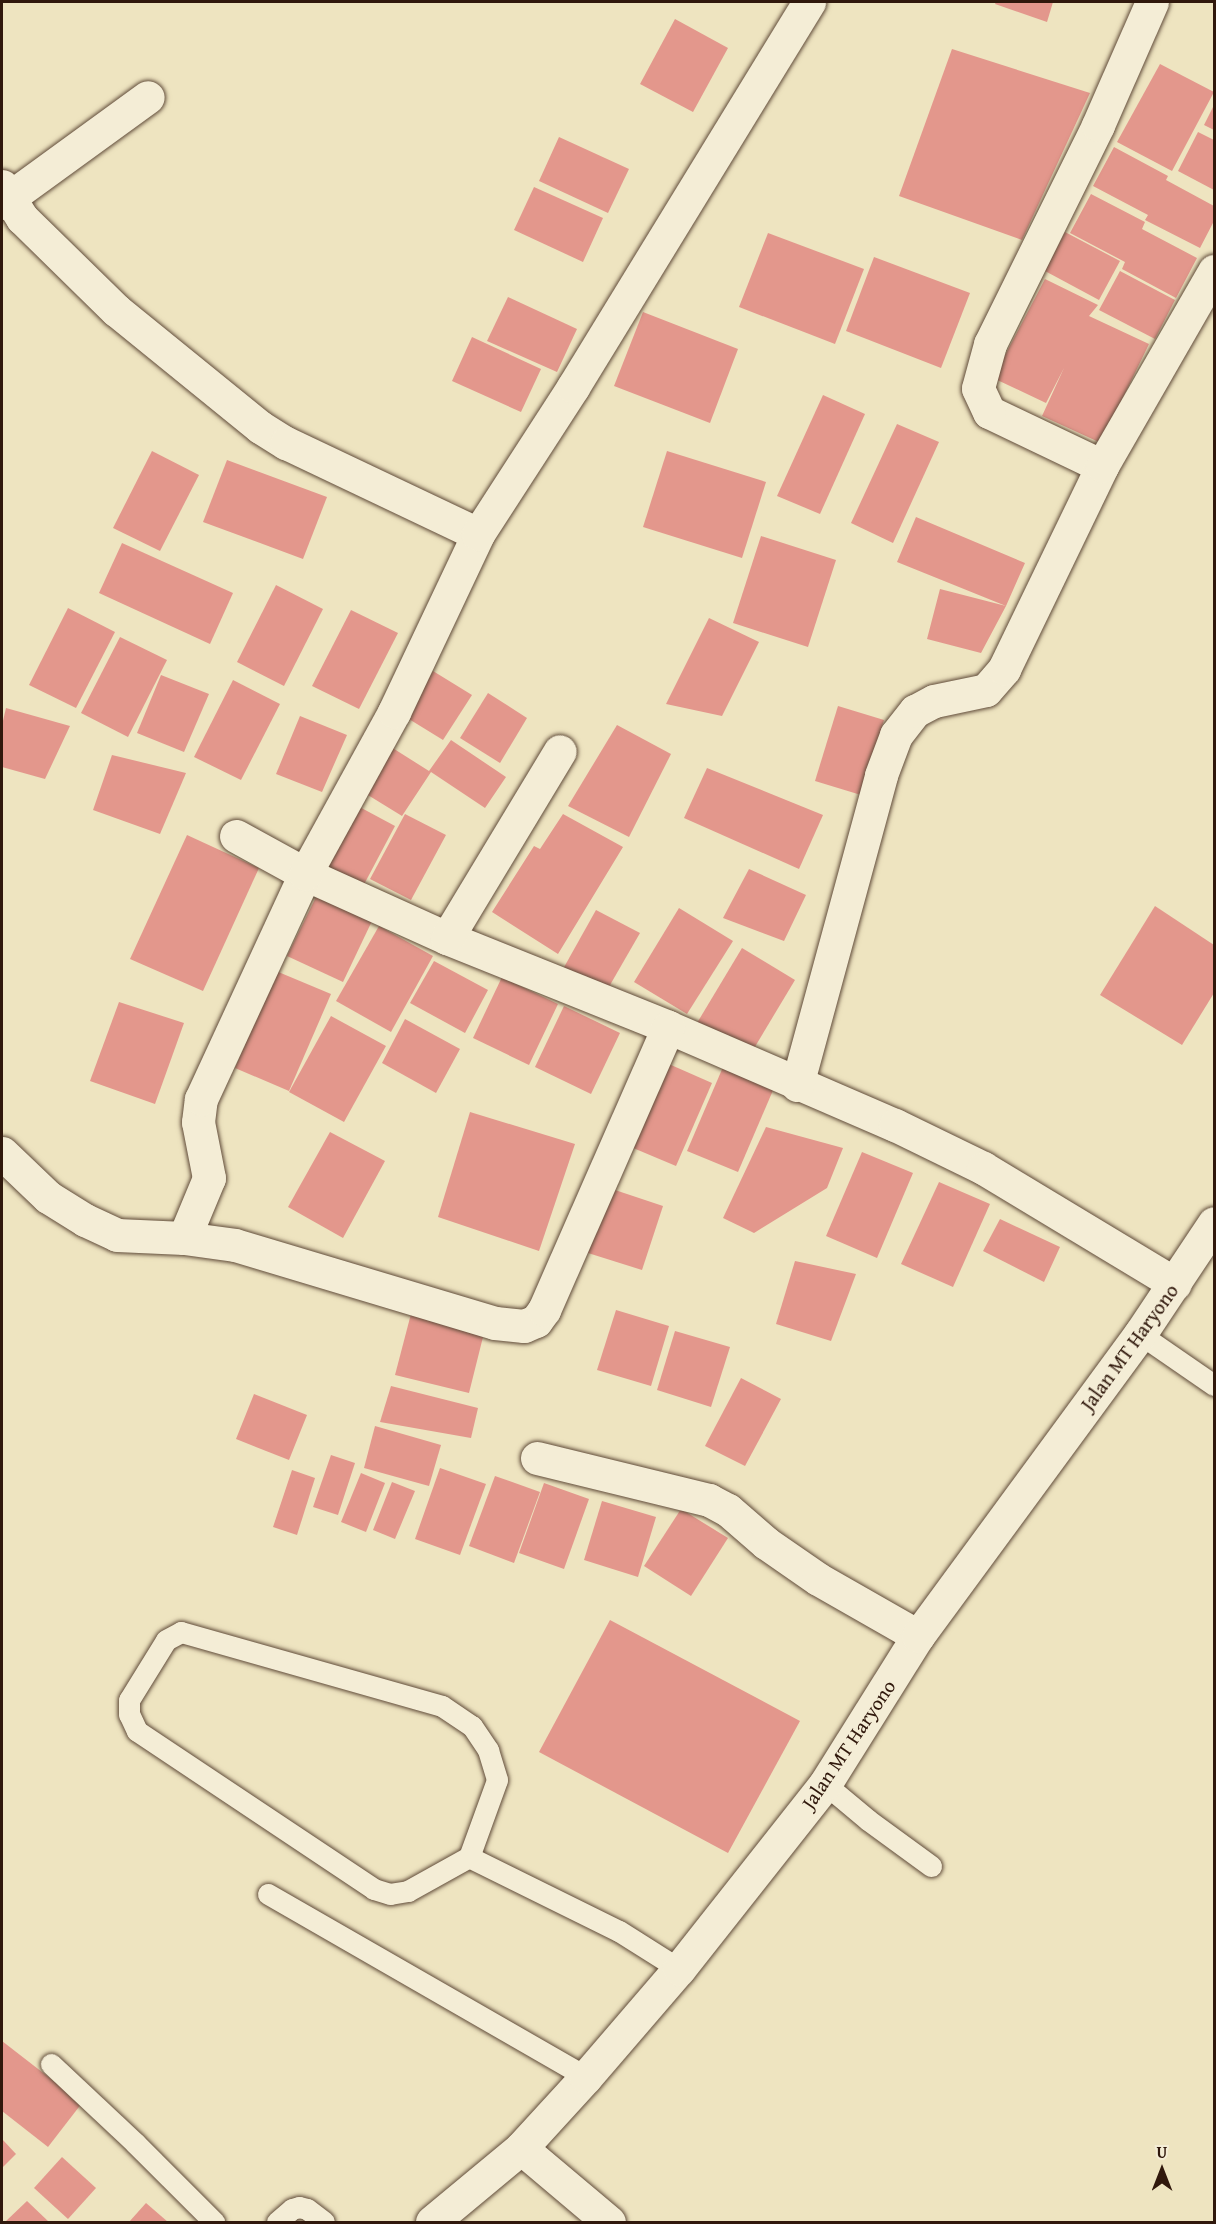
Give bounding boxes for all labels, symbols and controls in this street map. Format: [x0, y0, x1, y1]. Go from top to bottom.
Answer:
street label: Jalan MT Haryono [1075, 1279, 1183, 1415]
street label: Jalan MT Haryono [796, 1675, 900, 1813]
north arrow [1132, 2140, 1192, 2200]
text: U [1157, 2140, 1167, 2164]

